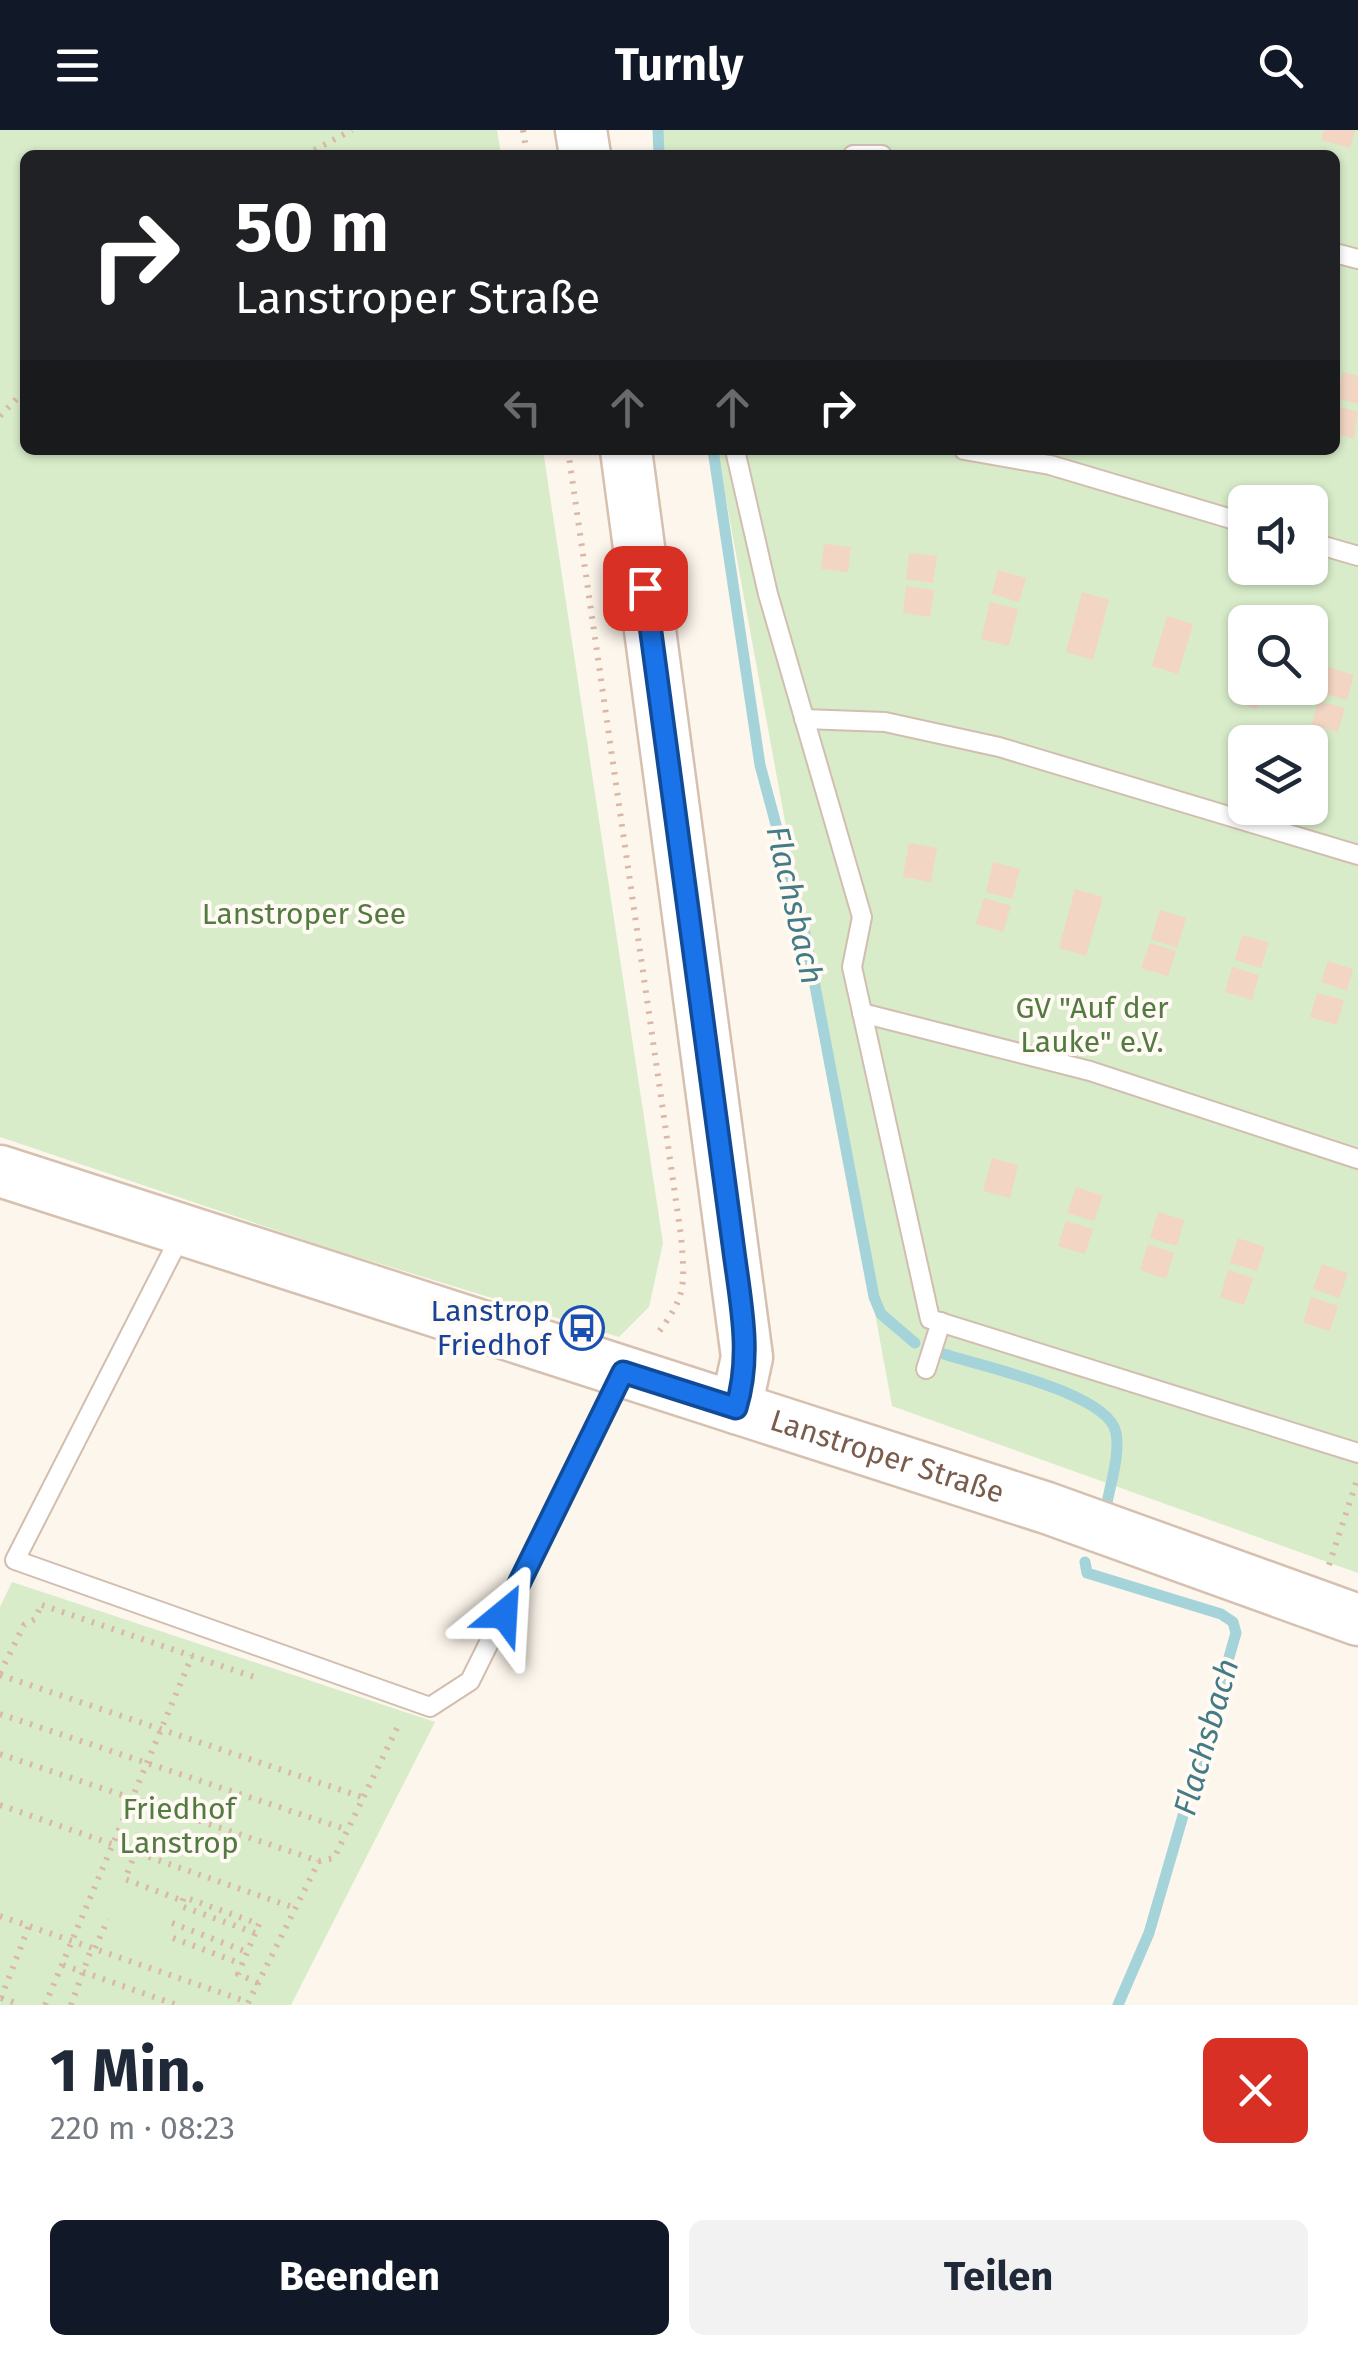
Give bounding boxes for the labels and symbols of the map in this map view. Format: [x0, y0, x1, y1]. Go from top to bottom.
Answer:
pin [603, 546, 688, 631]
water label: Flachsbach [758, 822, 832, 988]
park label: Lanstroper See [202, 896, 406, 932]
park label: GV "Auf der Lauke" e.V. [1015, 990, 1169, 1060]
place label: Lanstrop Friedhof [431, 1293, 552, 1363]
bus stop icon: Lanstrop Friedhof [559, 1305, 605, 1351]
street label: Lanstroper Straße [766, 1402, 1009, 1511]
position arrow [452, 1562, 556, 1666]
water label: Flachsbach [1165, 1654, 1247, 1820]
park label: Friedhof Lanstrop [119, 1791, 239, 1861]

